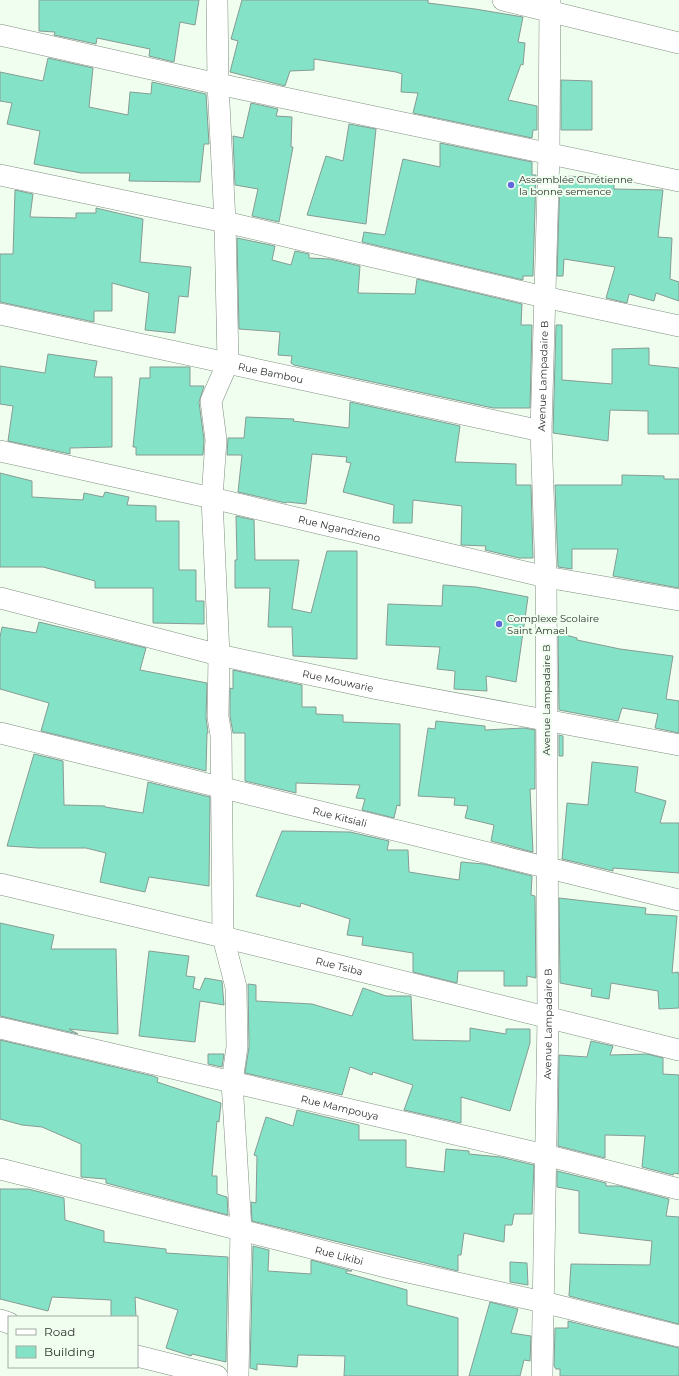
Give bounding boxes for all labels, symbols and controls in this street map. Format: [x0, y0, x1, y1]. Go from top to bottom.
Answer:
place label: Assemblée Chrétienne la bonne semence [519, 173, 633, 198]
marker: Assemblée Chrétienne la bonne semence [506, 180, 516, 190]
street label: Avenue Lampadaire B [534, 320, 551, 432]
street label: Rue Bambou [237, 359, 305, 386]
street label: Rue Ngandzieno [297, 512, 382, 544]
place label: Complexe Scolaire Saint Amael [507, 612, 599, 637]
marker: Complexe Scolaire Saint Amael [494, 619, 504, 629]
street label: Avenue Lampadaire B [540, 645, 553, 755]
street label: Rue Mouwarie [301, 667, 375, 694]
street label: Rue Kitsiali [311, 804, 368, 830]
street label: Rue Tsiba [314, 954, 364, 978]
street label: Avenue Lampadaire B [540, 969, 555, 1080]
street label: Rue Mampouya [300, 1092, 380, 1123]
street label: Rue Likibi [314, 1243, 365, 1267]
legend [8, 1316, 138, 1368]
text: Road [44, 1324, 75, 1339]
text: Building [44, 1344, 95, 1359]

